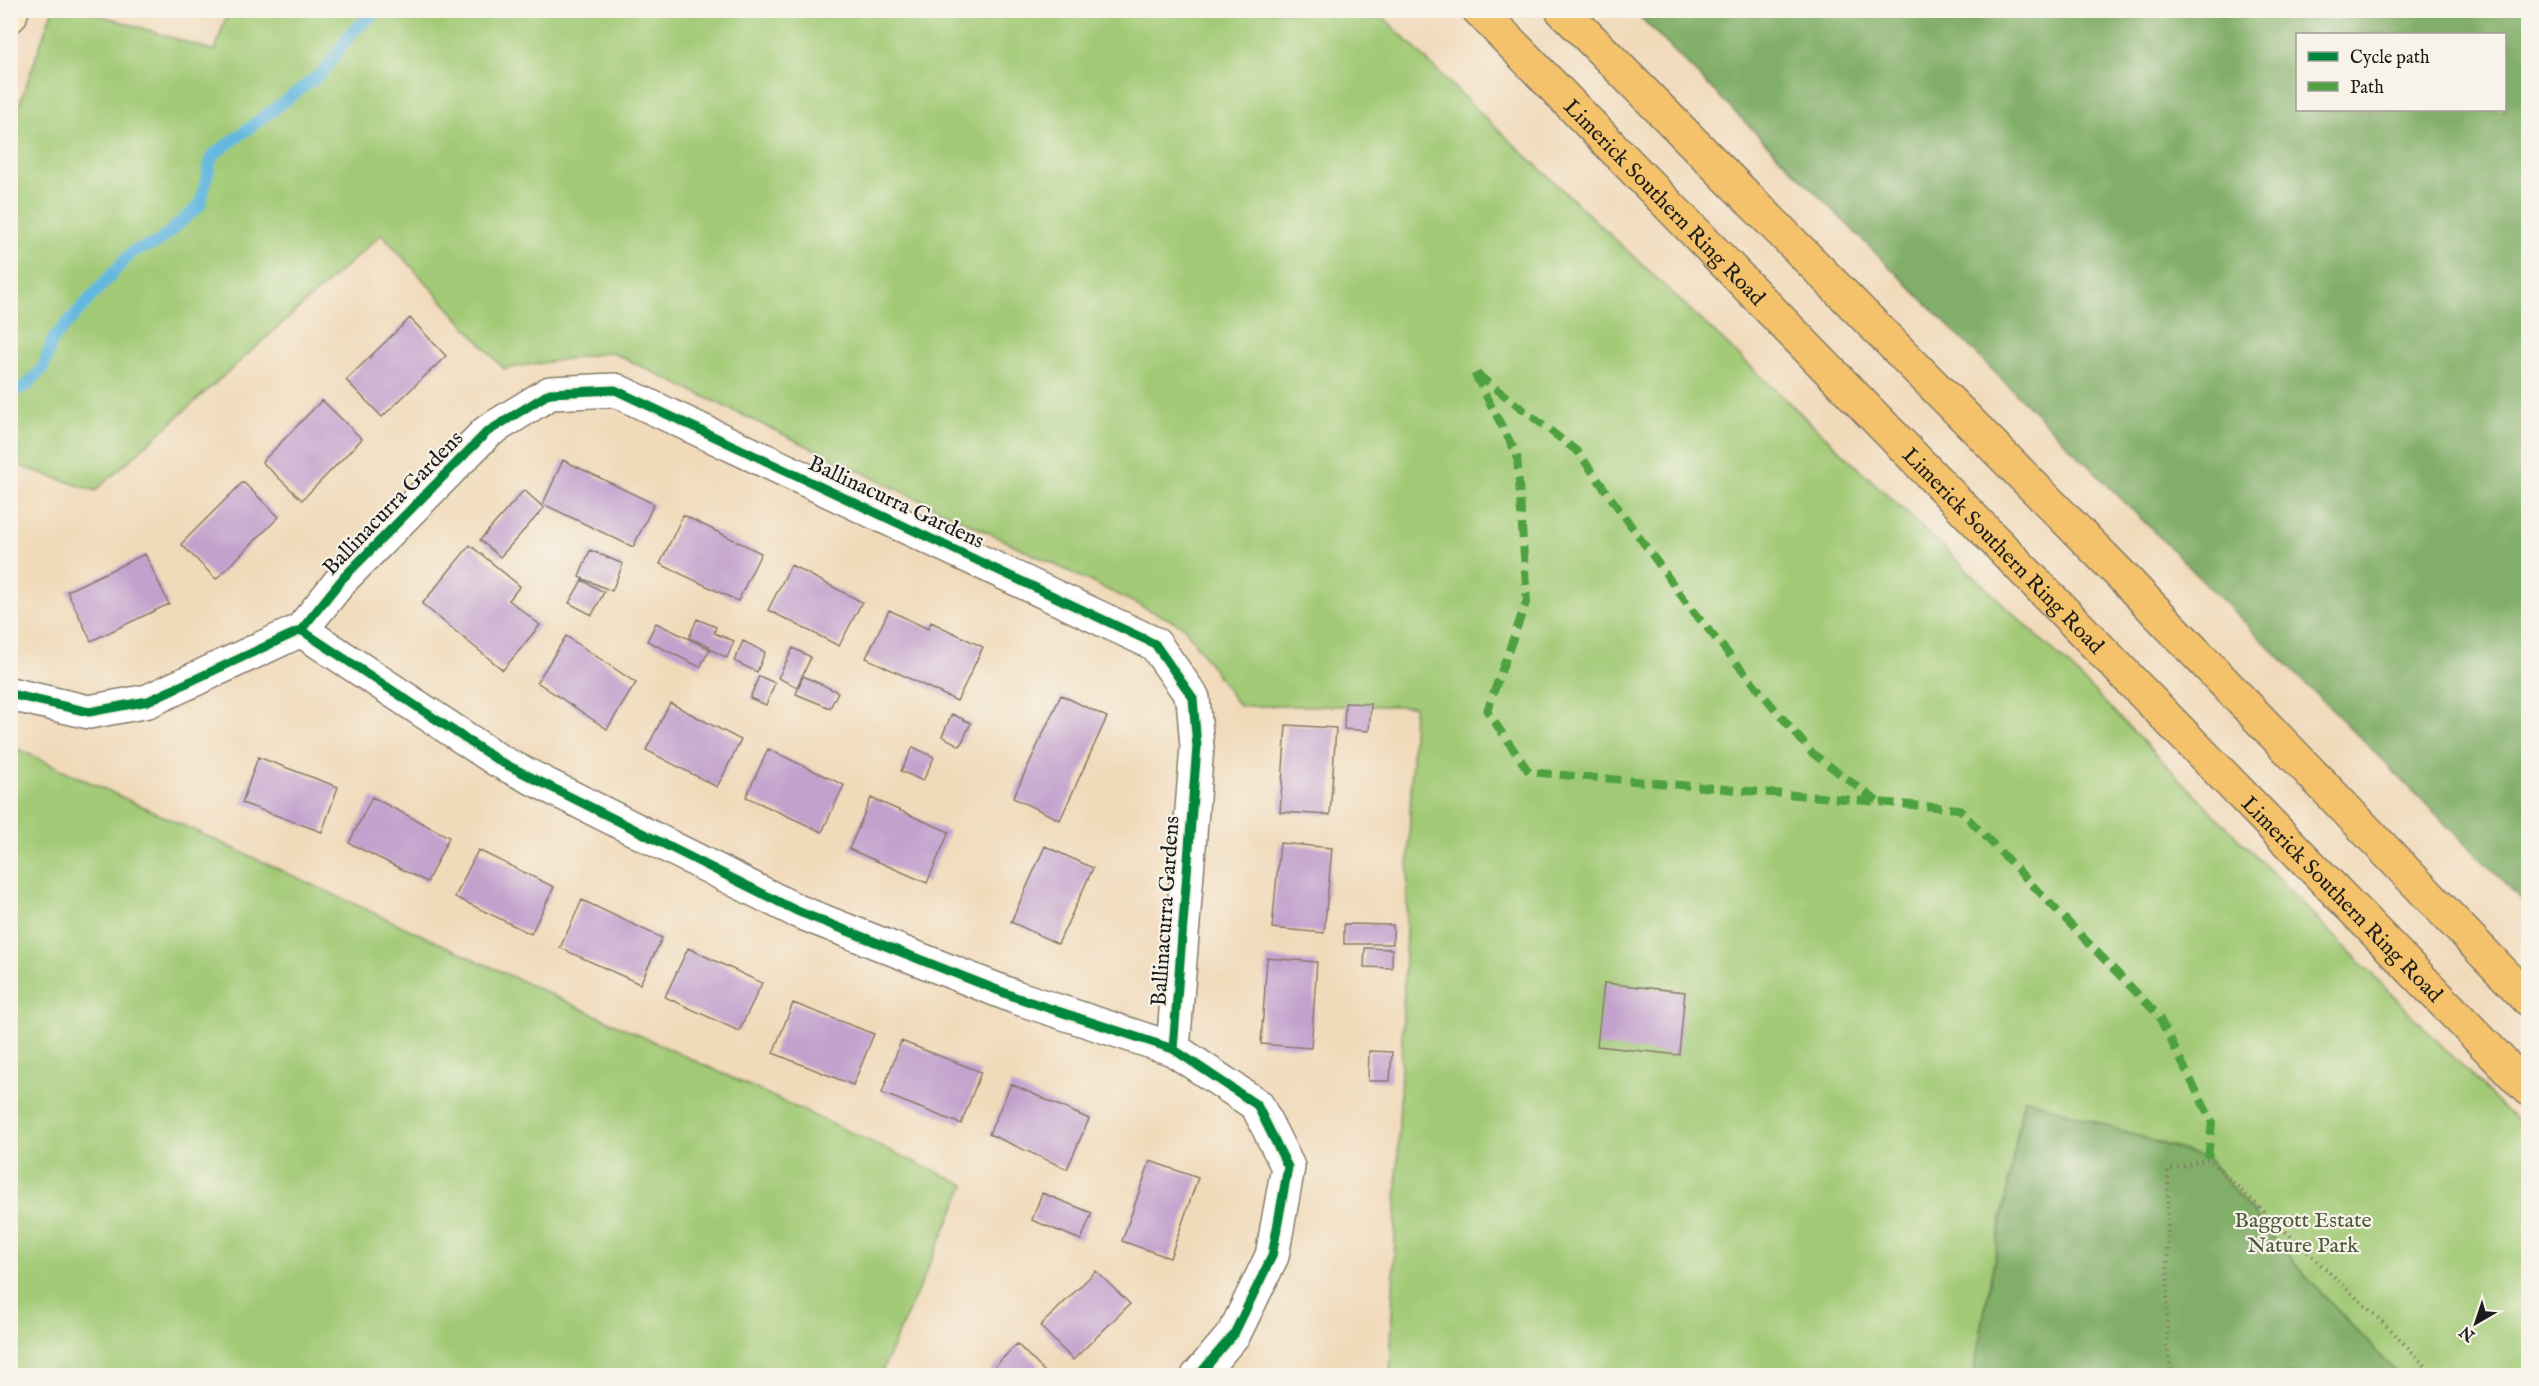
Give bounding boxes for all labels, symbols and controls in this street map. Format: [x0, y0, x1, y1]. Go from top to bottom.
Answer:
legend [2296, 33, 2506, 111]
text: Cycle path [2350, 47, 2430, 70]
text: Path [2350, 77, 2384, 100]
street label: Limerick Southern Ring Road [1557, 94, 1771, 312]
street label: Ballinacurra Gardens [317, 425, 470, 582]
street label: Limerick Southern Ring Road [1896, 442, 2109, 661]
street label: Ballinacurra Gardens [804, 450, 989, 556]
street label: Limerick Southern Ring Road [2234, 790, 2448, 1009]
street label: Ballinacurra Gardens [1145, 815, 1187, 1007]
park label: Baggott Estate Nature Park [2234, 1207, 2372, 1260]
north arrow [2446, 1293, 2506, 1353]
text: N [2456, 1321, 2480, 1346]

